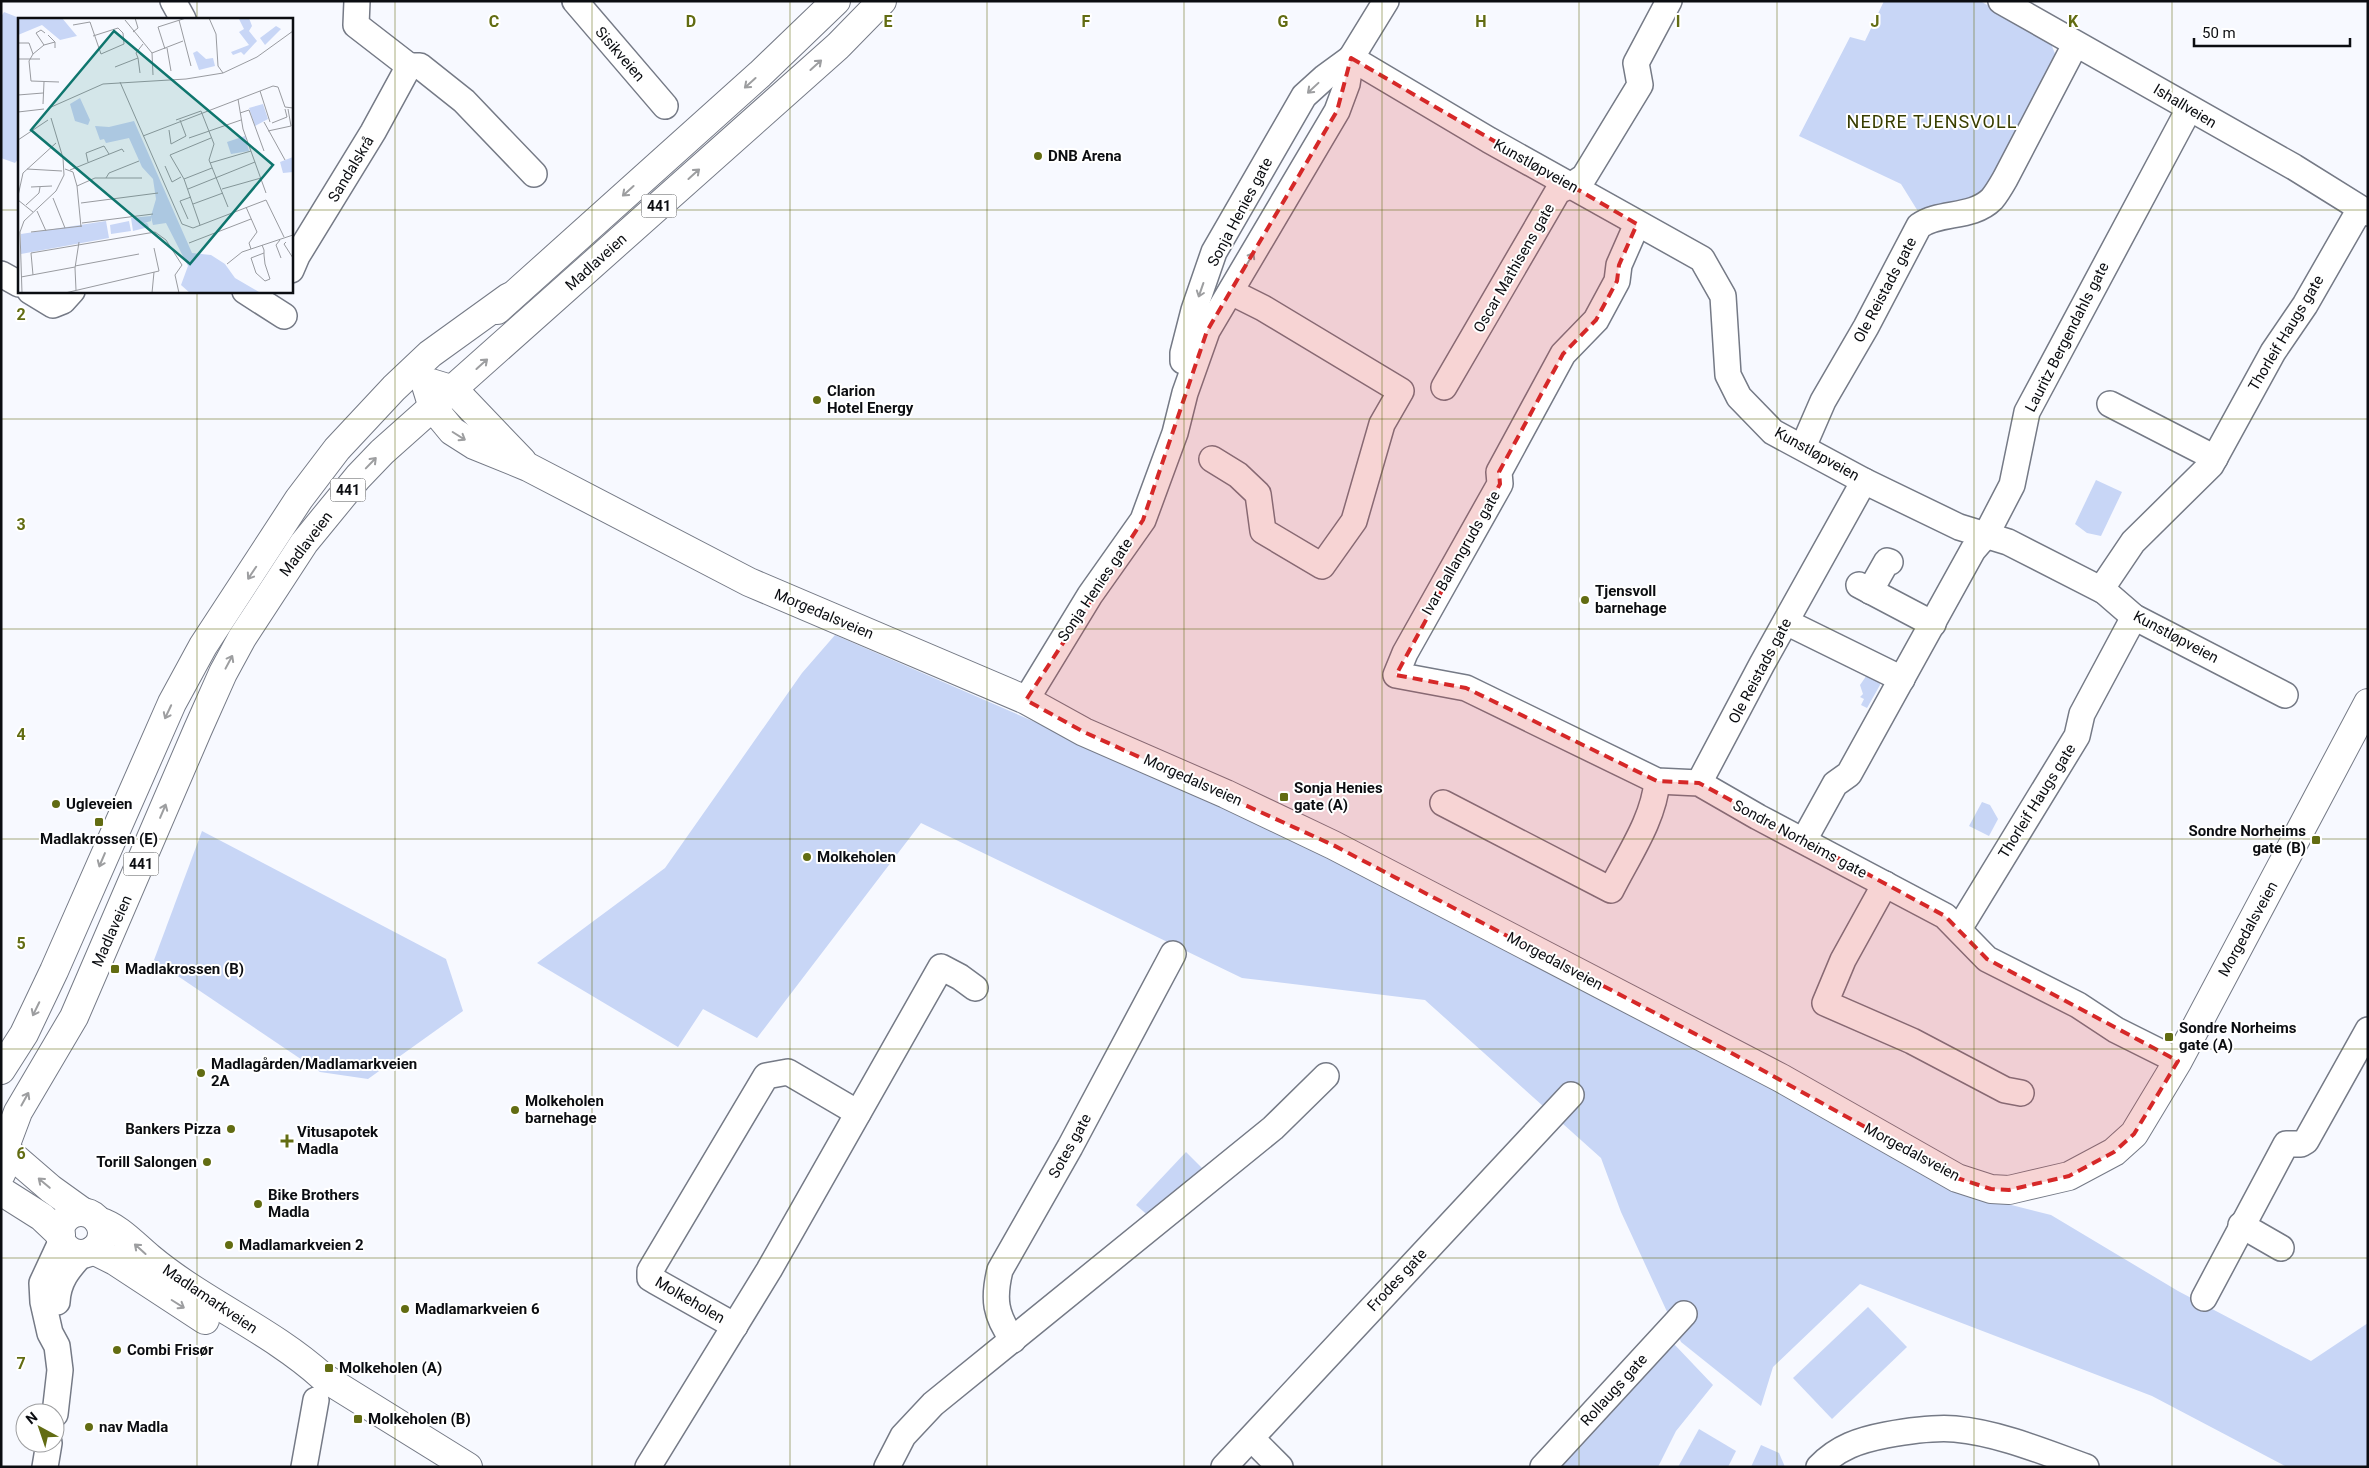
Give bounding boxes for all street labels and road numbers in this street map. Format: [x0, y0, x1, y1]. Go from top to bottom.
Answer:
street label: Sisikveien [591, 23, 649, 85]
street label: Ishallveien [2150, 80, 2220, 132]
street label: Sandalskrå [324, 133, 378, 205]
street label: Kunstløpveien [1491, 135, 1581, 197]
street label: Sonja Henies gate [1204, 154, 1276, 269]
road number: 441 [642, 195, 676, 218]
street label: Oscar Mathisens gate [1470, 200, 1558, 336]
street label: Madlaveien [562, 230, 630, 294]
street label: Ole Reistads gate [1850, 234, 1920, 346]
street label: Lauritz Bergendahls gate [2021, 259, 2113, 415]
street label: Thorleif Haugs gate [2244, 272, 2328, 394]
street label: Kunstløpveien [1772, 423, 1862, 485]
road number: 441 [330, 478, 366, 502]
street label: Ivar Ballangruds gate [1418, 488, 1504, 618]
street label: Madlaveien [276, 508, 336, 580]
street label: Sonja Henies gate [1054, 535, 1136, 645]
street label: Morgedalsveien [772, 585, 876, 643]
street label: Kunstløpveien [2130, 607, 2222, 667]
street label: Ole Reistads gate [1725, 615, 1795, 727]
street label: Thorleif Haugs gate [1995, 740, 2079, 862]
street label: Morgedalsveien [1141, 750, 1245, 810]
street label: Sondre Norheims gate [1730, 796, 1870, 882]
road number: 441 [124, 852, 158, 876]
street label: Morgedalsveien [2214, 878, 2282, 980]
street label: Madlaveien [88, 892, 136, 970]
street label: Morgedalsveien [1504, 928, 1606, 994]
street label: Sotes gate [1045, 1110, 1095, 1182]
street label: Morgedalsveien [1861, 1119, 1963, 1185]
street label: Frodes gate [1364, 1245, 1431, 1315]
street label: Madlamarkveien [159, 1261, 261, 1337]
street label: Molkeholen [652, 1273, 728, 1327]
street label: Rollaugs gate [1577, 1350, 1651, 1430]

